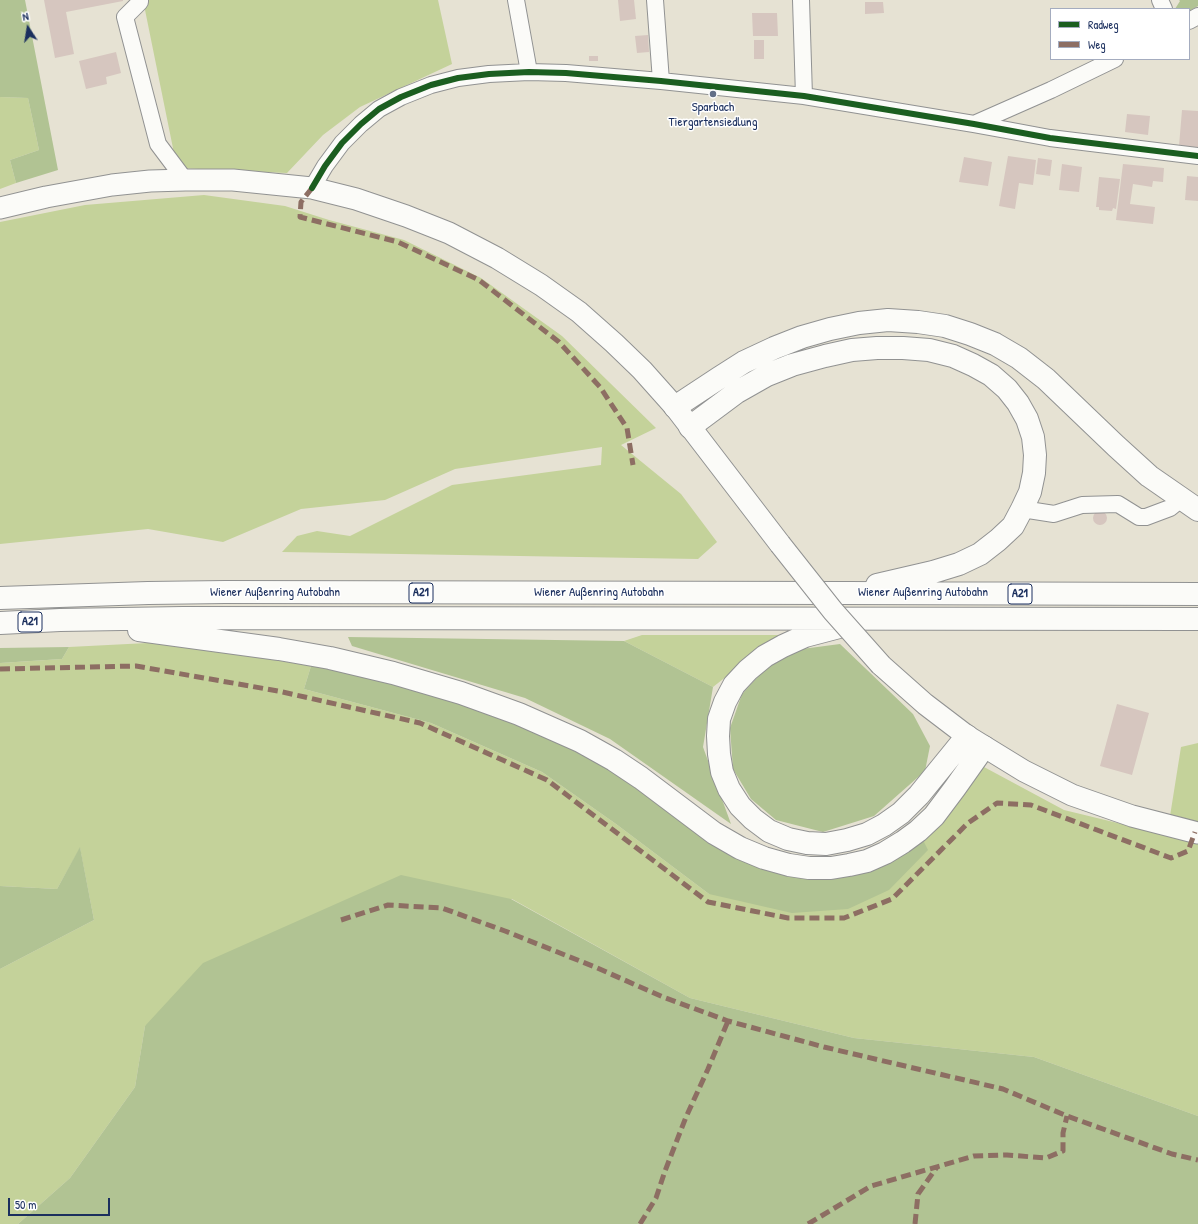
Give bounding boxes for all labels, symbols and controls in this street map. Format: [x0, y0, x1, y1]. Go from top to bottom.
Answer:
north arrow [8, 8, 48, 48]
legend [1050, 8, 1190, 60]
text: N [21, 9, 30, 24]
text: Radweg [1088, 16, 1119, 33]
text: Weg [1088, 36, 1106, 53]
marker: Sparbach Tiergartensiedlung [708, 89, 718, 99]
place label: Sparbach Tiergartensiedlung [668, 100, 758, 131]
road number: A21 [409, 583, 433, 603]
road number: A21 [1008, 584, 1032, 604]
street label: Wiener Außenring Autobahn [210, 585, 340, 601]
street label: Wiener Außenring Autobahn [534, 585, 664, 601]
street label: Wiener Außenring Autobahn [858, 585, 988, 601]
road number: A21 [18, 612, 42, 632]
scale bar [10, 1190, 112, 1216]
text: 50 m [15, 1196, 36, 1213]

